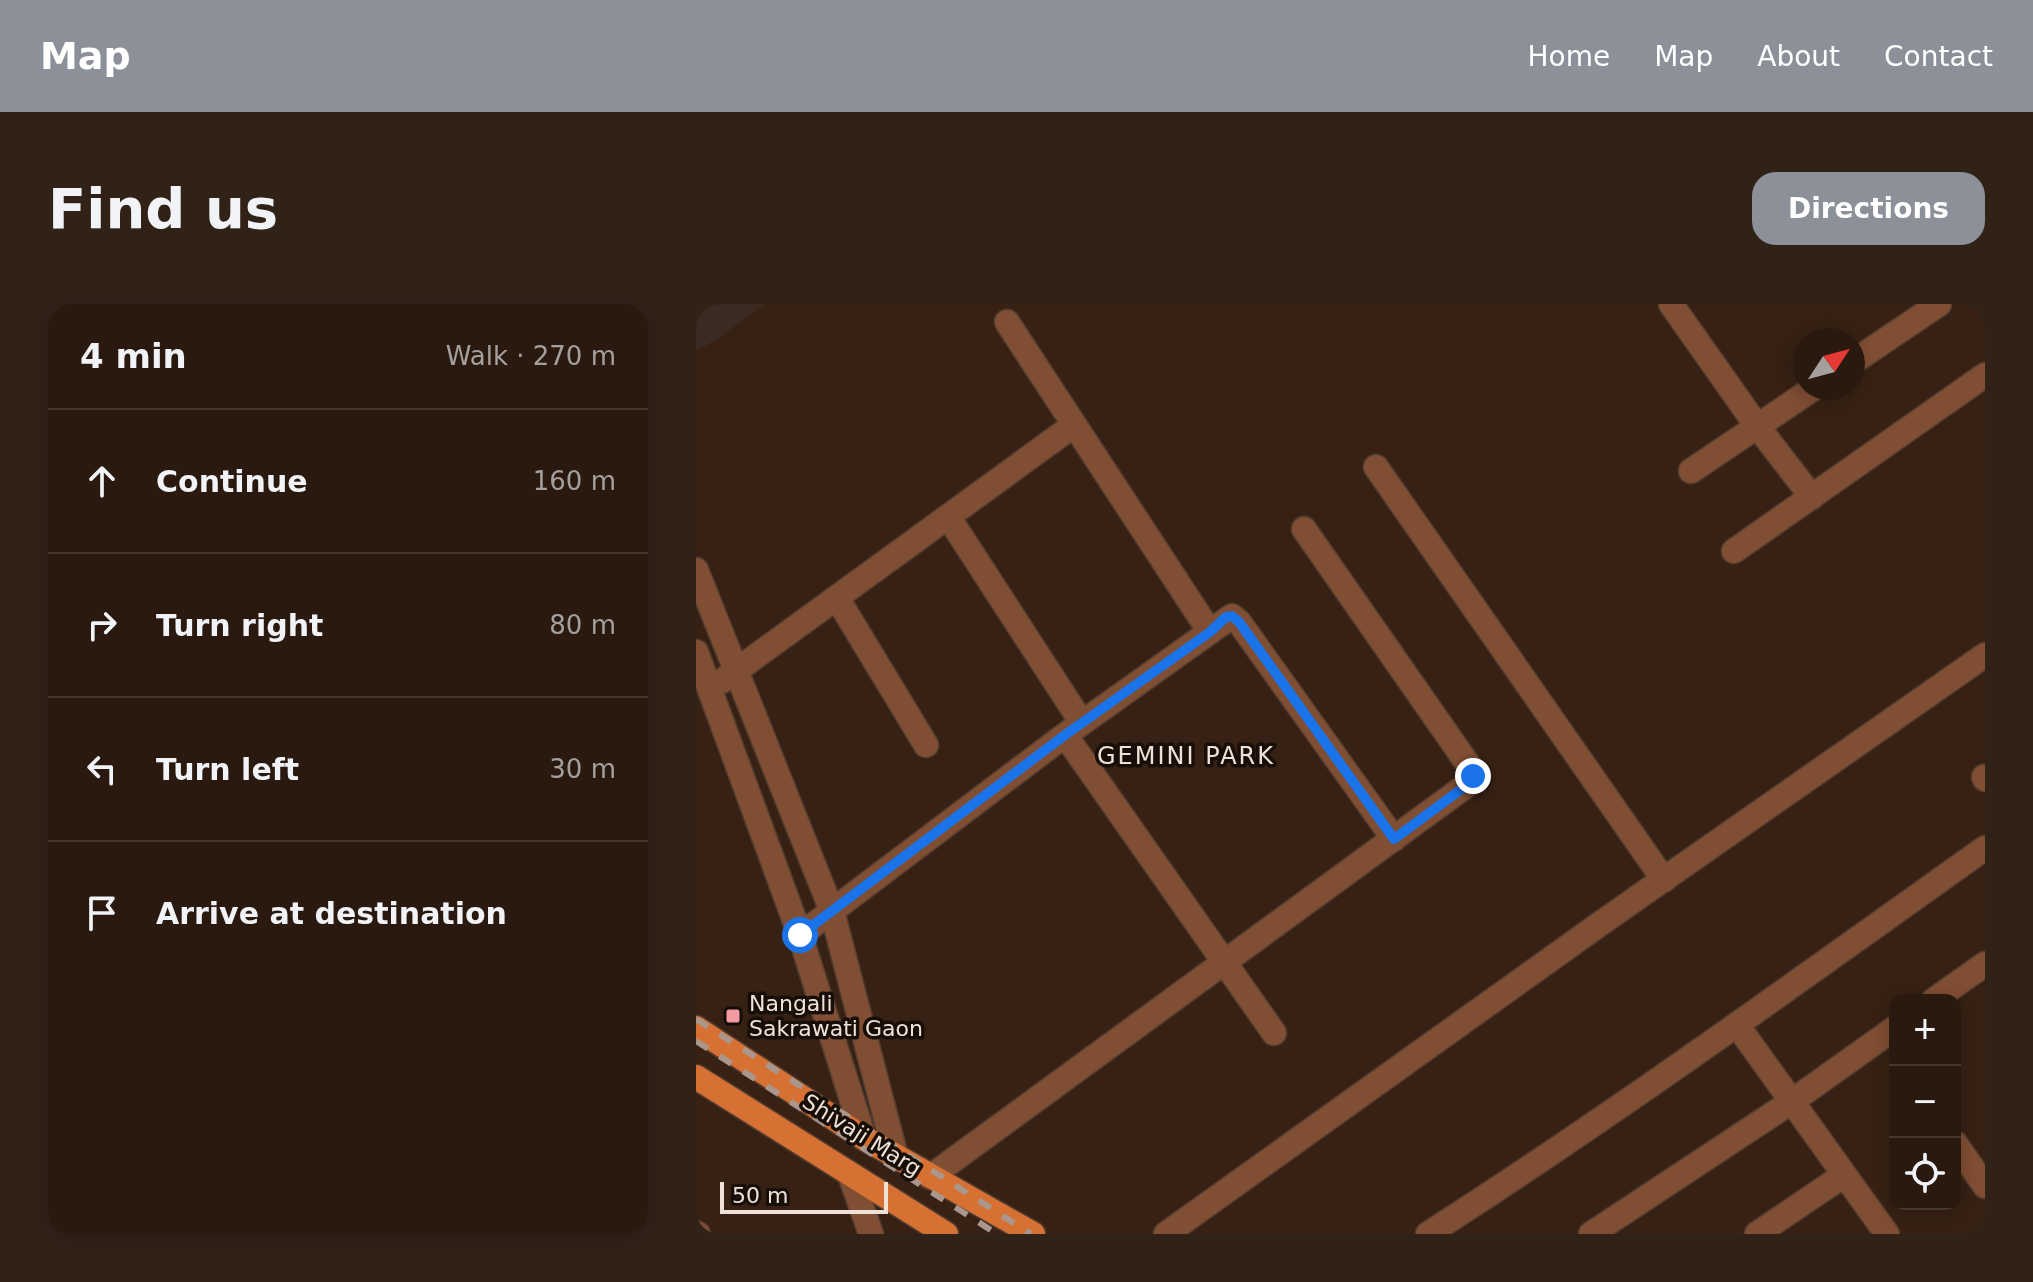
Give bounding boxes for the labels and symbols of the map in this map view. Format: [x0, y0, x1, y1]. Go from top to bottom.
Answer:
north arrow [1793, 328, 1865, 400]
district label: GEMINI PARK [1097, 742, 1275, 770]
route end [1455, 758, 1491, 794]
route start [782, 917, 818, 953]
place label: Nangali Sakrawati Gaon [749, 991, 923, 1041]
marker: Nangali Sakrawati Gaon [724, 1007, 742, 1025]
street label: Shivaji Marg [798, 1089, 926, 1181]
scale bar [720, 1178, 888, 1214]

